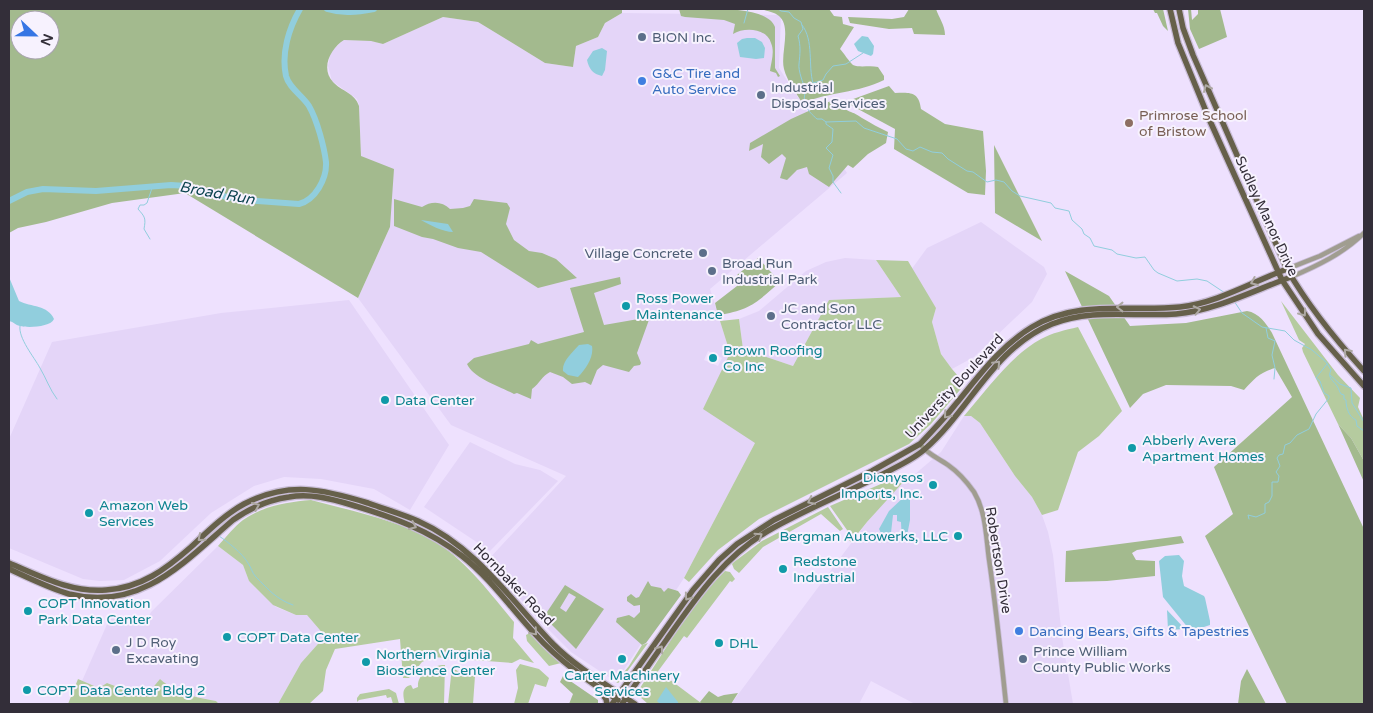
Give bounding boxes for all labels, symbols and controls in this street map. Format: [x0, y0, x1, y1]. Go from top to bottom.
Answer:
north arrow [10, 10, 60, 60]
place label: BION Inc. [652, 29, 715, 46]
text: N [37, 31, 57, 48]
marker: BION Inc. [636, 31, 648, 43]
place label: G&C Tire and Auto Service [652, 65, 740, 98]
marker: G&C Tire and Auto Service [636, 75, 648, 87]
place label: Industrial Disposal Services [771, 79, 886, 112]
one-way arrow [1203, 84, 1214, 93]
marker: Industrial Disposal Services [755, 89, 767, 101]
place label: Primrose School of Bristow [1139, 107, 1247, 140]
marker: Primrose School of Bristow [1123, 117, 1135, 129]
street label: Sudley Manor Drive [1231, 154, 1302, 279]
water label: Broad Run [178, 178, 257, 209]
place label: Village Concrete [584, 245, 693, 262]
marker: Village Concrete [697, 247, 709, 259]
place label: Broad Run Industrial Park [722, 255, 818, 288]
marker: Broad Run Industrial Park [706, 265, 718, 277]
one-way arrow [1251, 276, 1259, 286]
place label: Ross Power Maintenance [636, 290, 723, 323]
marker: Ross Power Maintenance [620, 300, 632, 312]
place label: JC and Son Contractor LLC [781, 300, 882, 333]
one-way arrow [1115, 302, 1123, 312]
one-way arrow [1193, 305, 1201, 316]
one-way arrow [1297, 308, 1306, 317]
marker: JC and Son Contractor LLC [765, 310, 777, 322]
street label: University Boulevard [901, 331, 1007, 442]
place label: Brown Roofing Co Inc [723, 342, 823, 375]
one-way arrow [1344, 349, 1353, 358]
marker: Brown Roofing Co Inc [707, 352, 719, 364]
one-way arrow [991, 361, 1000, 370]
place label: Data Center [395, 392, 475, 409]
marker: Data Center [379, 394, 391, 406]
one-way arrow [943, 410, 952, 419]
place label: Abberly Avera Apartment Homes [1142, 432, 1265, 465]
marker: Abberly Avera Apartment Homes [1126, 442, 1138, 454]
place label: Dionysos Imports, Inc. [841, 469, 923, 502]
marker: Dionysos Imports, Inc. [927, 479, 939, 491]
one-way arrow [807, 495, 816, 505]
place label: Amazon Web Services [99, 497, 188, 530]
one-way arrow [251, 502, 260, 513]
street label: Robertson Drive [982, 505, 1015, 615]
marker: Amazon Web Services [83, 507, 95, 519]
one-way arrow [408, 520, 417, 531]
place label: Bergman Autowerks, LLC [779, 528, 948, 545]
marker: Bergman Autowerks, LLC [952, 530, 964, 542]
one-way arrow [198, 532, 207, 541]
one-way arrow [754, 533, 763, 543]
street label: Hornbaker Road [470, 539, 558, 629]
place label: Redstone Industrial [793, 553, 857, 586]
marker: Redstone Industrial [777, 563, 789, 575]
one-way arrow [685, 591, 694, 601]
place label: COPT Innovation Park Data Center [38, 595, 151, 628]
marker: COPT Innovation Park Data Center [22, 605, 34, 617]
place label: Dancing Bears, Gifts & Tapestries [1029, 623, 1249, 640]
marker: Dancing Bears, Gifts & Tapestries [1013, 625, 1025, 637]
one-way arrow [528, 626, 536, 635]
place label: COPT Data Center [237, 629, 359, 646]
marker: COPT Data Center [221, 631, 233, 643]
place label: J D Roy Excavating [126, 634, 199, 667]
place label: DHL [729, 635, 758, 652]
marker: DHL [713, 637, 725, 649]
place label: Prince William County Public Works [1033, 643, 1171, 676]
marker: J D Roy Excavating [110, 644, 122, 656]
one-way arrow [654, 645, 663, 655]
place label: Northern Virginia Bioscience Center [376, 646, 496, 679]
marker: Carter Machinery Services [616, 653, 628, 665]
marker: Prince William County Public Works [1017, 653, 1029, 665]
marker: Northern Virginia Bioscience Center [360, 656, 372, 668]
place label: Carter Machinery Services [564, 667, 680, 700]
place label: COPT Data Center Bldg 2 [37, 682, 205, 699]
marker: COPT Data Center Bldg 2 [21, 684, 33, 696]

